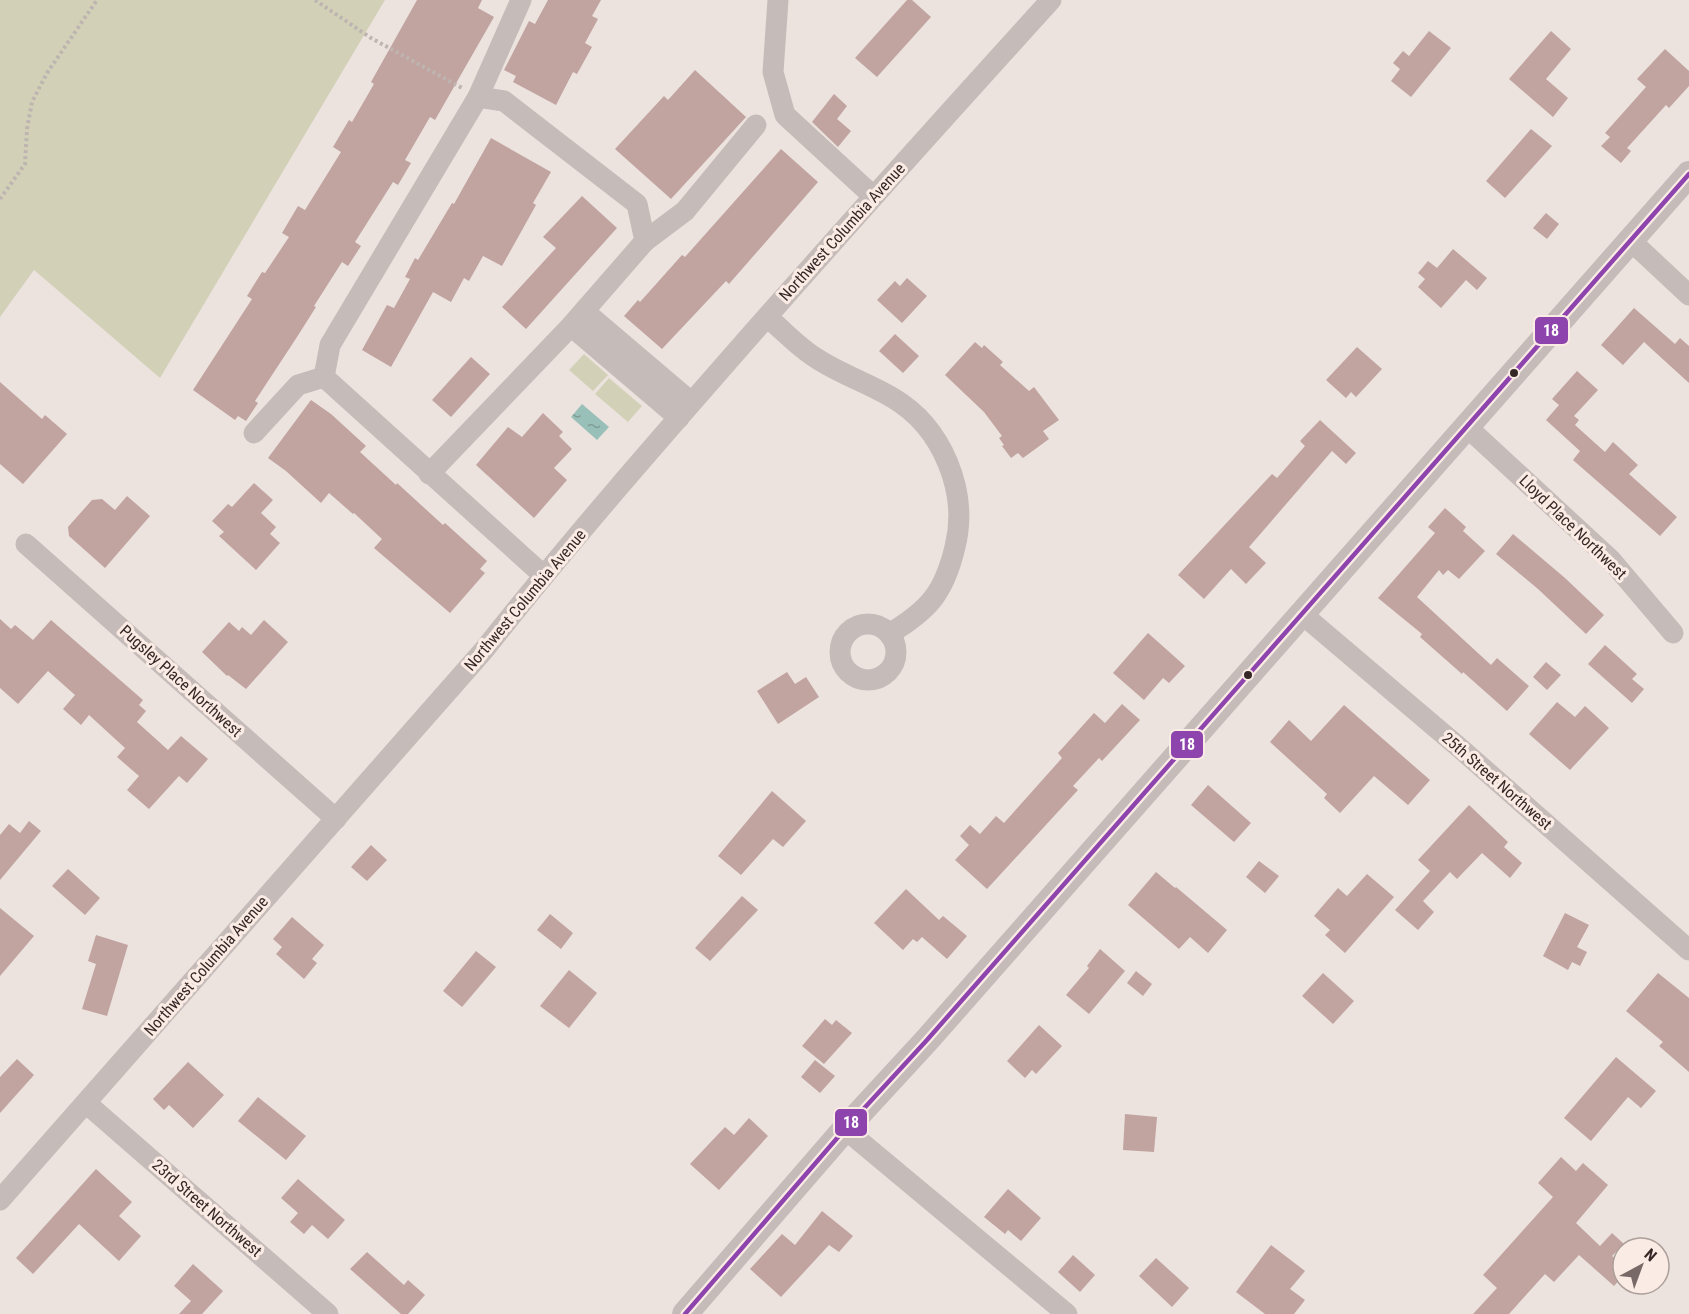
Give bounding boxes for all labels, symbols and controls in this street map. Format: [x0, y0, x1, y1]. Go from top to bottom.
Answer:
street label: Northwest Columbia Avenue [775, 159, 909, 305]
line badge: 18 [1534, 316, 1569, 345]
text: 18 [1543, 321, 1559, 340]
unlabelled marker [1508, 367, 1520, 379]
street label: Lloyd Place Northwest [1515, 471, 1631, 583]
street label: Northwest Columbia Avenue [460, 525, 590, 675]
street label: Pugsley Place Northwest [116, 621, 246, 741]
unlabelled marker [1242, 669, 1254, 681]
street label: 25th Street Northwest [1438, 728, 1556, 834]
line badge: 18 [1170, 730, 1204, 759]
text: 18 [1179, 735, 1195, 754]
street label: Northwest Columbia Avenue [140, 892, 272, 1040]
line badge: 18 [834, 1108, 868, 1137]
text: 18 [843, 1113, 859, 1132]
street label: 23rd Street Northwest [148, 1155, 266, 1261]
north arrow [1611, 1236, 1671, 1296]
text: N [1641, 1245, 1660, 1265]

